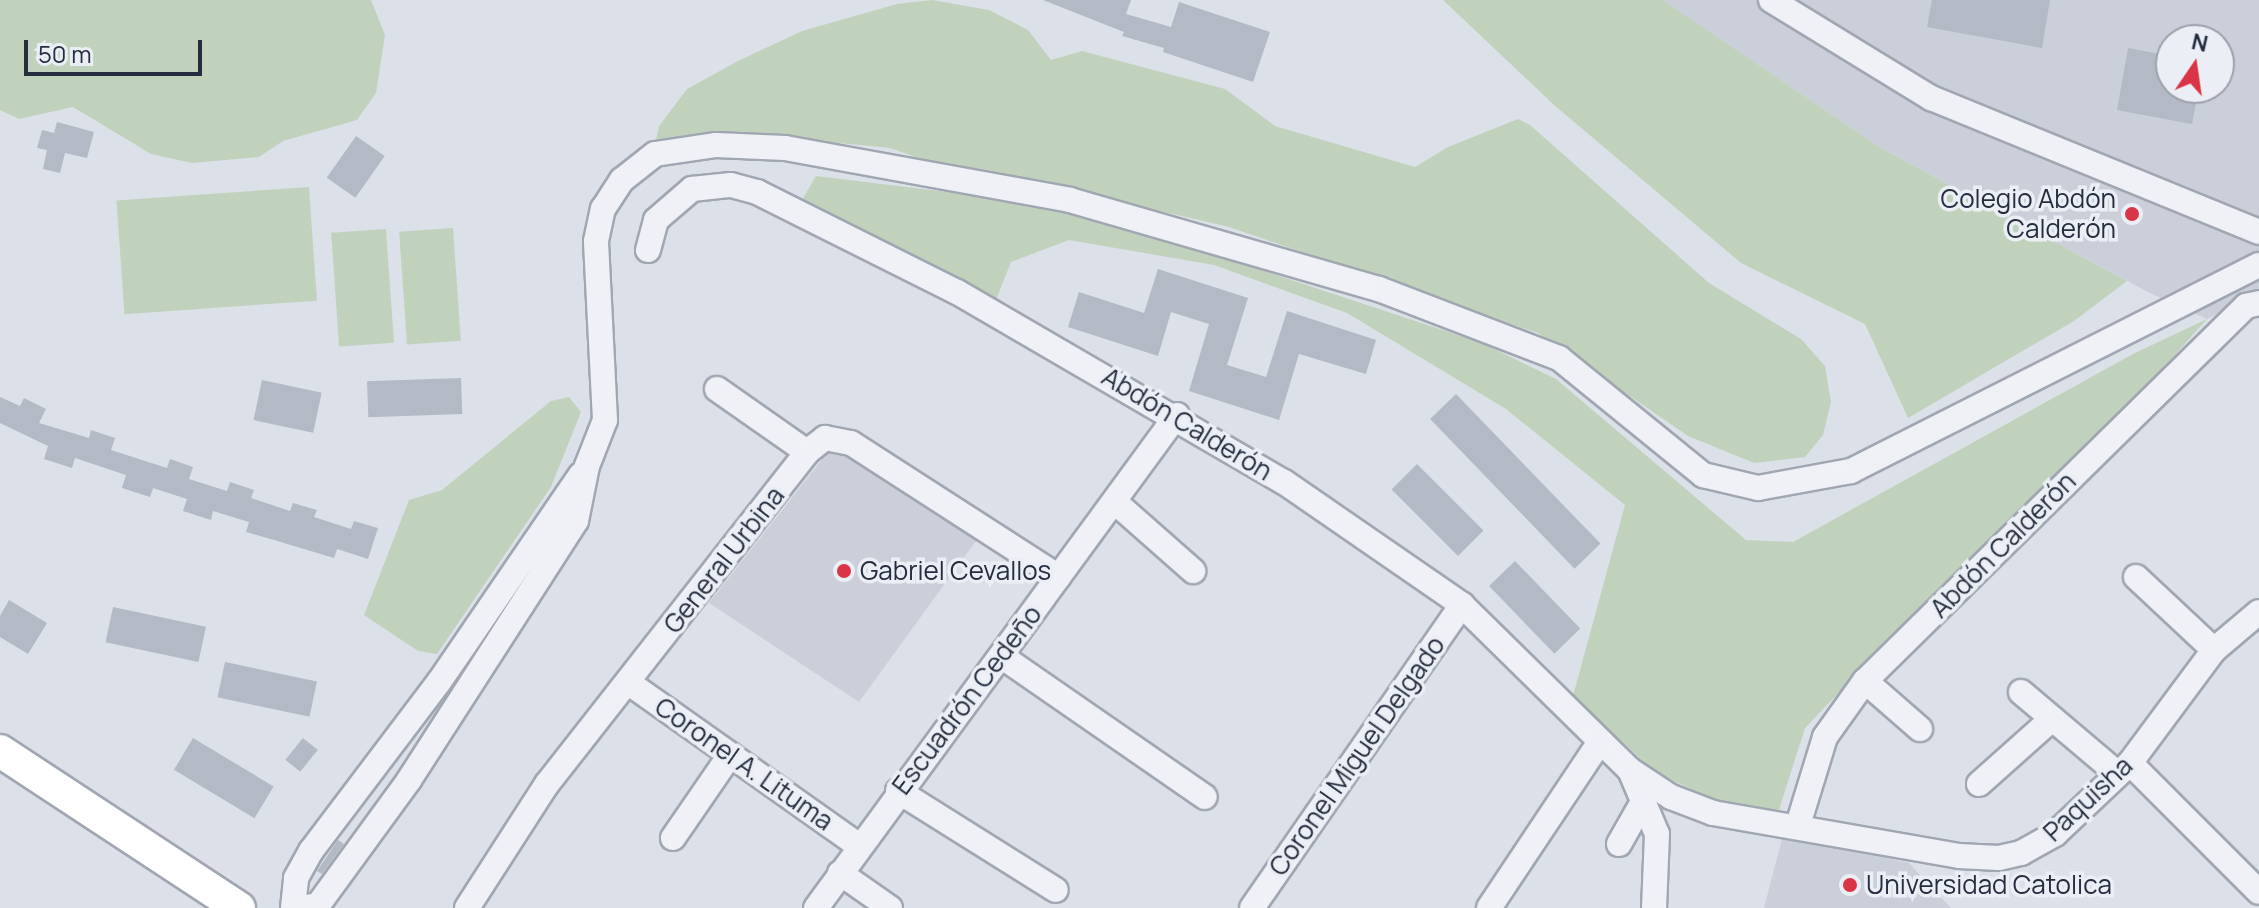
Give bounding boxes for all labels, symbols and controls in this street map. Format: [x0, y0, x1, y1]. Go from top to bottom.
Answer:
scale bar [28, 24, 206, 74]
north arrow [2155, 24, 2235, 104]
text: N [2189, 26, 2211, 59]
text: 50 m [38, 37, 92, 70]
place label: Colegio Abdón Calderón [1941, 183, 2116, 244]
marker: Colegio Abdón Calderón [2123, 205, 2141, 223]
street label: Abdón Calderón [1096, 361, 1278, 487]
street label: Abdón Calderón [1924, 466, 2082, 624]
street label: General Urbina [657, 481, 791, 639]
place label: Gabriel Cevallos [860, 555, 1051, 587]
marker: Gabriel Cevallos [835, 562, 853, 580]
street label: Escuadrón Cedeño [886, 599, 1048, 801]
street label: Coronel Miguel Delgado [1263, 630, 1451, 882]
street label: Coronel A. Lituma [649, 691, 839, 837]
street label: Paquisha [2037, 750, 2139, 848]
place label: Universidad Catolica [1866, 869, 2112, 901]
marker: Universidad Catolica [1841, 876, 1859, 894]

